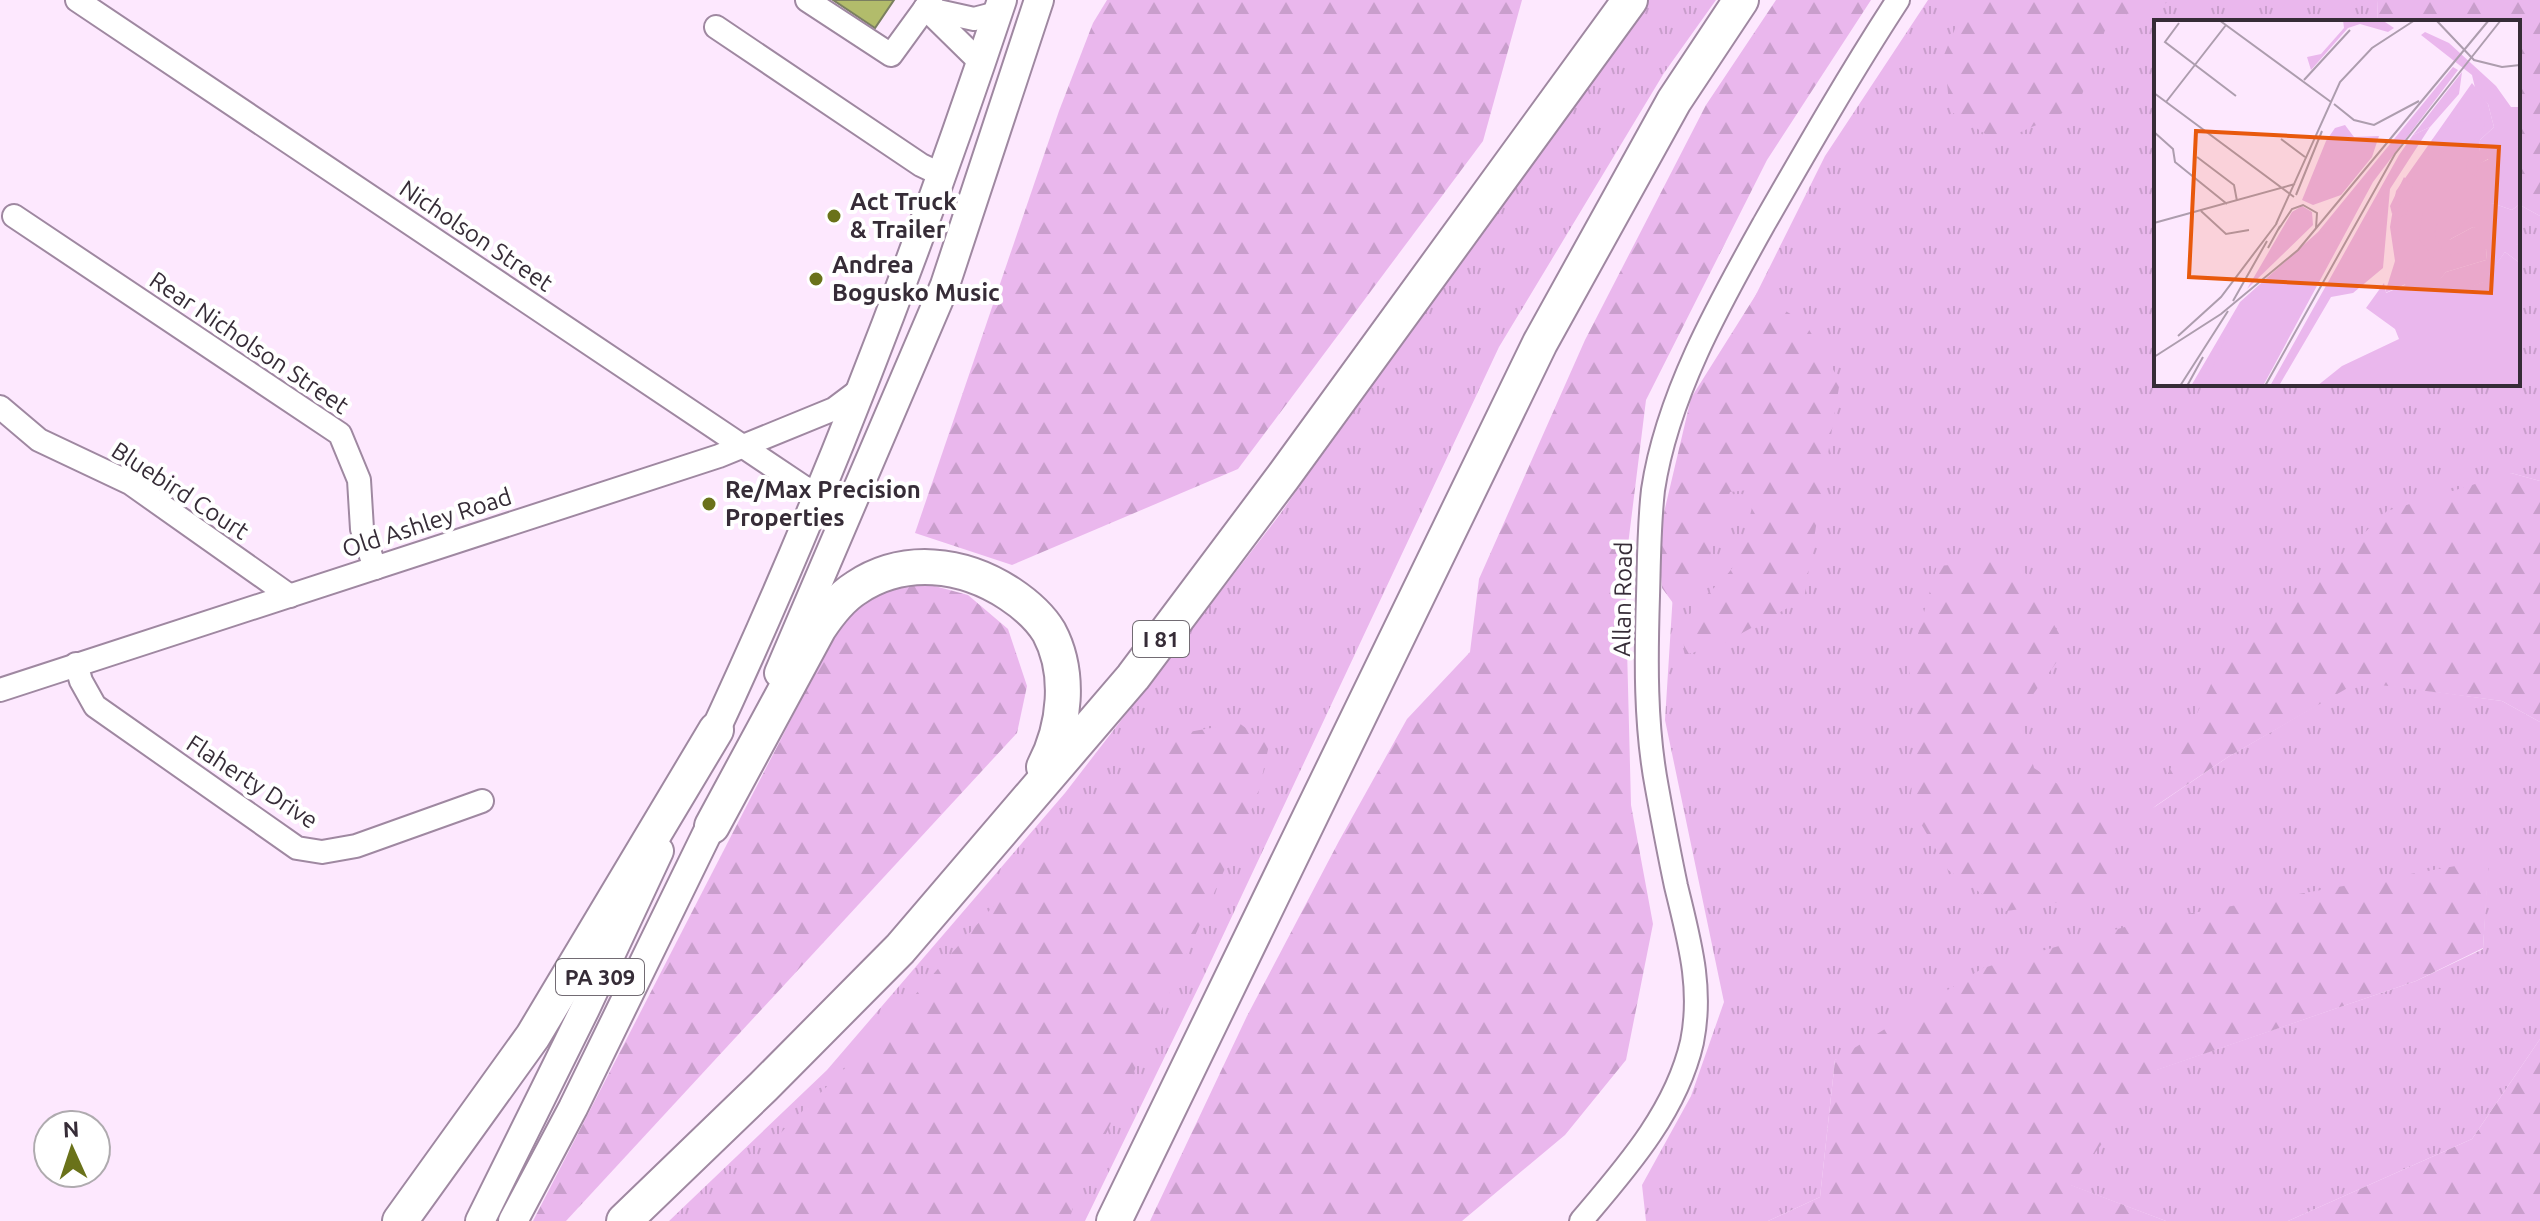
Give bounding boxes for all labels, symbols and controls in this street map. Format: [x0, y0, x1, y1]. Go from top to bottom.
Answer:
inset map [2154, 20, 2520, 386]
street label: Nicholson Street [395, 174, 558, 297]
place label: Act Truck & Trailer [850, 188, 957, 243]
marker: Act Truck & Trailer [825, 207, 843, 225]
place label: Andrea Bogusko Music [832, 251, 1000, 306]
street label: Rear Nicholson Street [145, 266, 354, 419]
marker: Andrea Bogusko Music [807, 270, 825, 288]
street label: Bluebird Court [107, 436, 254, 545]
place label: Re/Max Precision Properties [725, 476, 921, 531]
street label: Old Ashley Road [339, 482, 515, 563]
marker: Re/Max Precision Properties [700, 495, 718, 513]
street label: Allan Road [1608, 541, 1637, 657]
road number: I 81 [1133, 621, 1189, 657]
street label: Flaherty Drive [182, 729, 323, 834]
road number: PA 309 [556, 959, 644, 995]
north arrow [32, 1109, 112, 1189]
text: N [62, 1116, 80, 1141]

